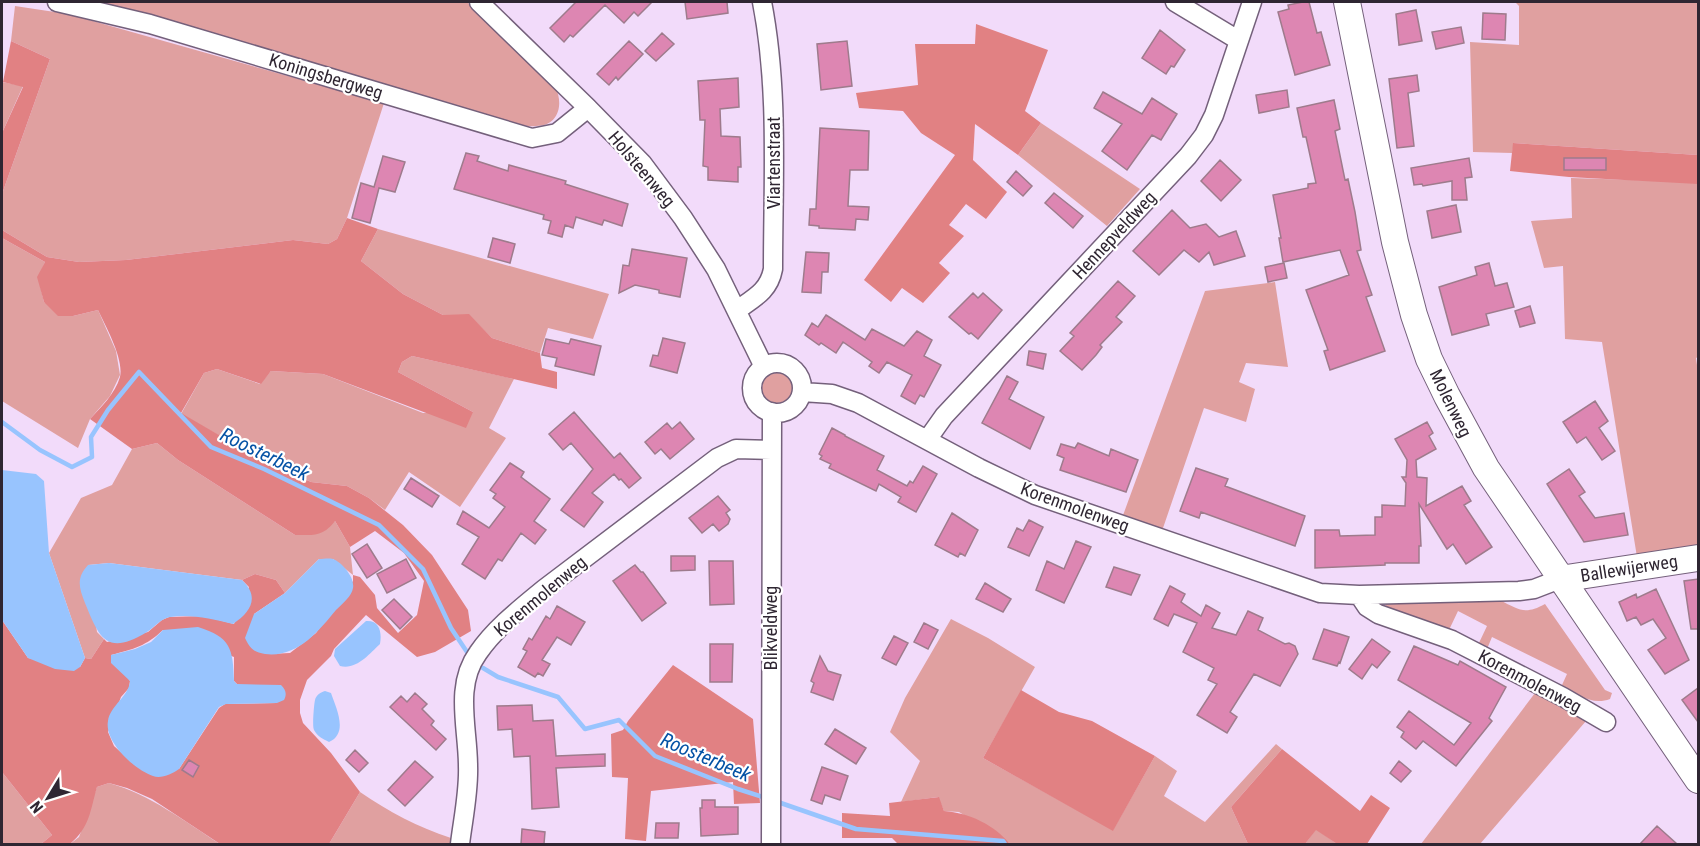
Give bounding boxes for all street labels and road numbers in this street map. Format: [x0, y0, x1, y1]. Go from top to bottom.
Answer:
street label: Koningsbergweg [267, 49, 385, 103]
street label: Viartenstraat [763, 117, 784, 209]
street label: Holsteenweg [604, 127, 680, 211]
street label: Hennepveldweg [1068, 187, 1160, 283]
street label: Molenweg [1426, 366, 1476, 440]
street label: Korenmolenweg [1018, 478, 1132, 536]
street label: Ballewijerweg [1579, 550, 1679, 586]
street label: Korenmolenweg [490, 551, 590, 641]
street label: Blikveldweg [760, 586, 781, 670]
street label: Korenmolenweg [1475, 645, 1585, 717]

